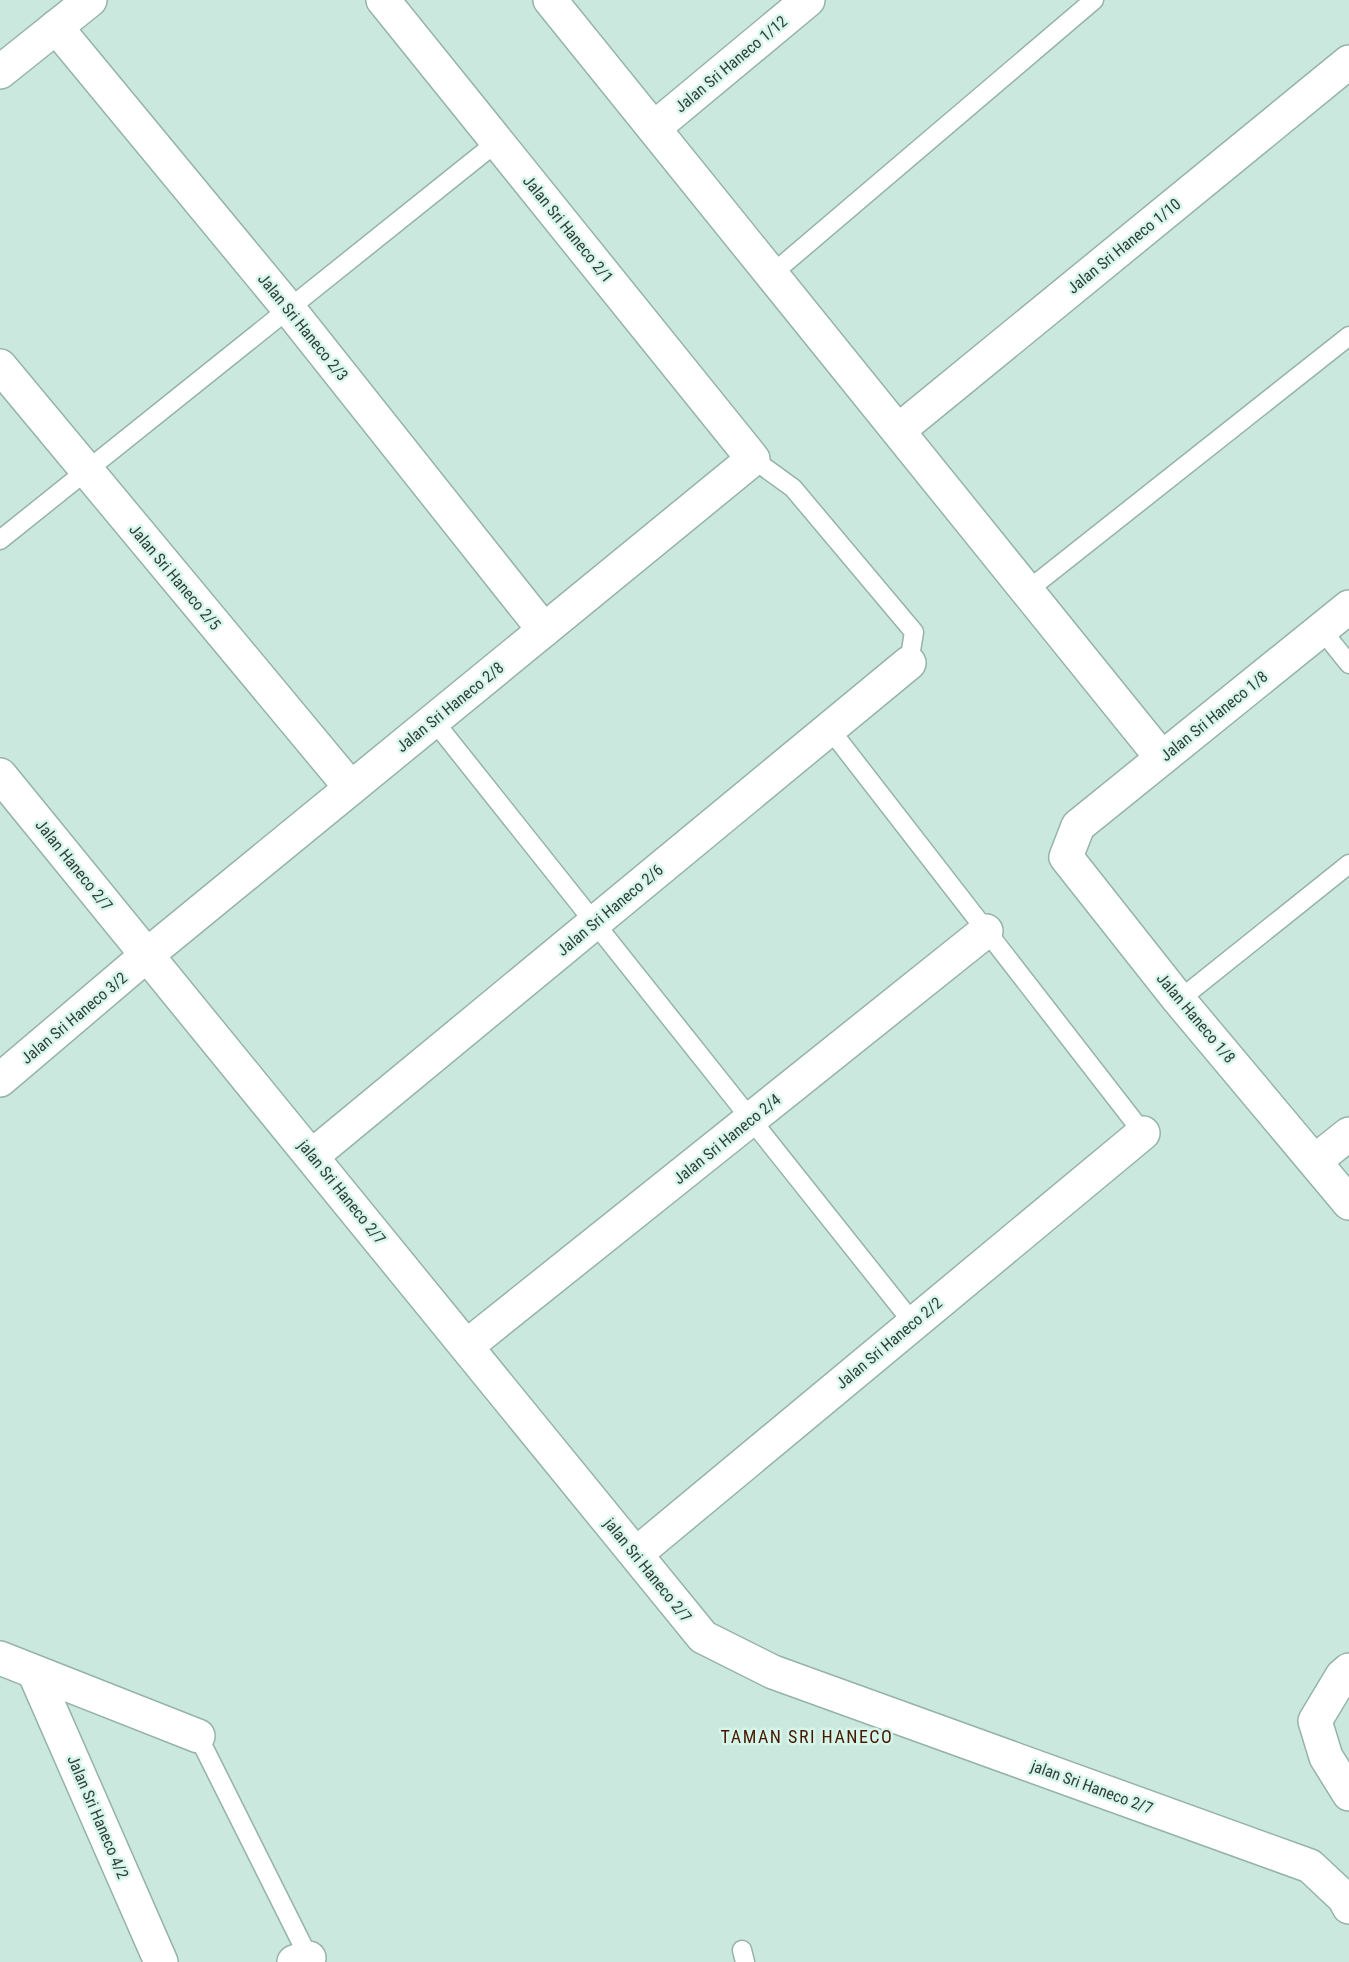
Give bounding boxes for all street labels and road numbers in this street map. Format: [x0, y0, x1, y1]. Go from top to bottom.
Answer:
street label: Jalan Sri Haneco 1/12 [671, 12, 791, 116]
street label: Jalan Sri Haneco 2/1 [519, 172, 617, 286]
street label: Jalan Sri Haneco 1/10 [1064, 194, 1184, 298]
street label: Jalan Sri Haneco 2/3 [254, 270, 352, 384]
street label: Jalan Sri Haneco 2/5 [125, 520, 225, 634]
street label: Jalan Sri Haneco 2/8 [393, 658, 507, 756]
street label: Jalan Sri Haneco 1/8 [1157, 667, 1271, 765]
street label: Jalan Haneco 2/7 [31, 816, 117, 915]
street label: Jalan Sri Haneco 2/6 [553, 860, 667, 960]
street label: Jalan Sri Haneco 3/2 [17, 968, 131, 1068]
street label: Jalan Haneco 1/8 [1153, 969, 1239, 1067]
street label: Jalan Sri Haneco 2/4 [670, 1090, 784, 1188]
street label: jalan Sri Haneco 2/7 [294, 1135, 390, 1248]
street label: Jalan Sri Haneco 2/2 [832, 1293, 946, 1393]
street label: jalan Sri Haneco 2/7 [600, 1513, 696, 1626]
street label: Jalan Sri Haneco 4/2 [63, 1752, 133, 1882]
street label: jalan Sri Haneco 2/7 [1028, 1756, 1156, 1818]

